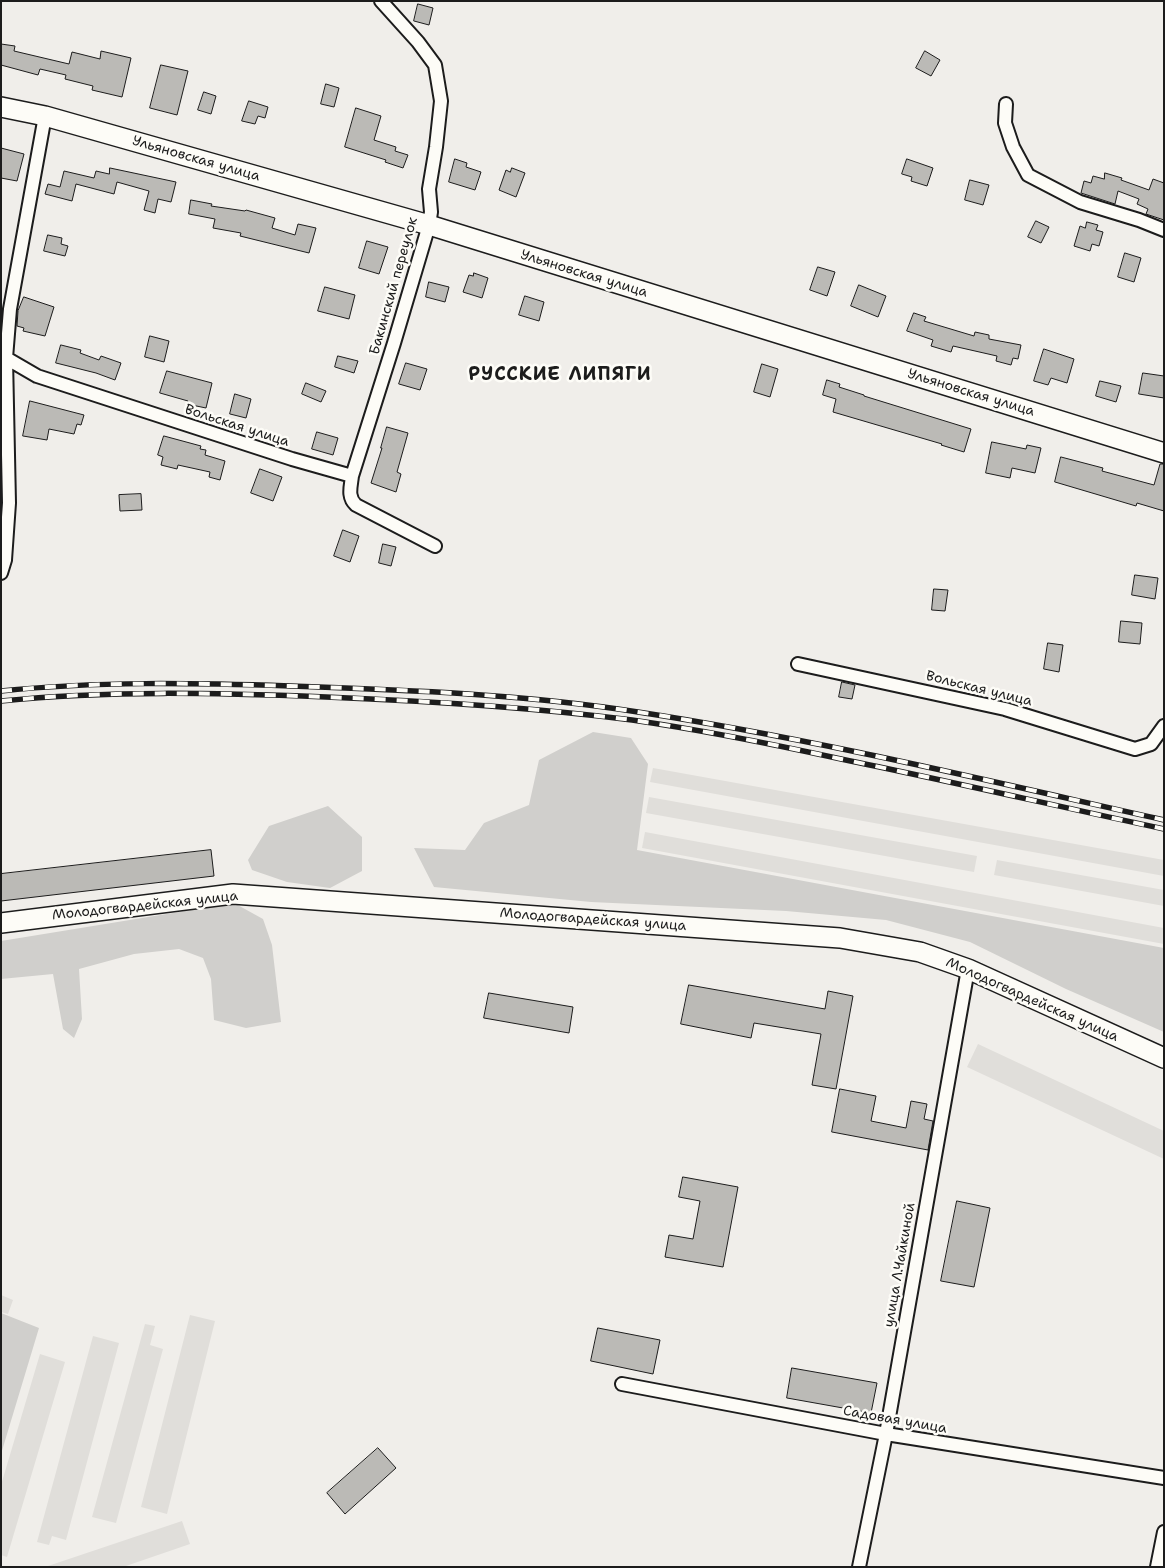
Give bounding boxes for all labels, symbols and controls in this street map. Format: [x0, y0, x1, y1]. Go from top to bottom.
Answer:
street label: Ульяновская улица [130, 133, 262, 185]
street label: Бакинский переулок [366, 215, 422, 357]
street label: Ульяновская улица [518, 247, 650, 301]
district label: РУССКИЕ ЛИПЯГИ [467, 364, 653, 386]
street label: Ульяновская улица [905, 366, 1037, 420]
street label: Вольская улица [183, 401, 291, 451]
street label: Вольская улица [924, 668, 1034, 710]
street label: Молодогвардейская улица [51, 888, 239, 924]
street label: Молодогвардейская улица [499, 905, 687, 935]
street label: Молодогвардейская улица [943, 954, 1121, 1046]
street label: улица Л.Чайкиной [881, 1201, 919, 1329]
street label: Садовая улица [842, 1403, 948, 1437]

